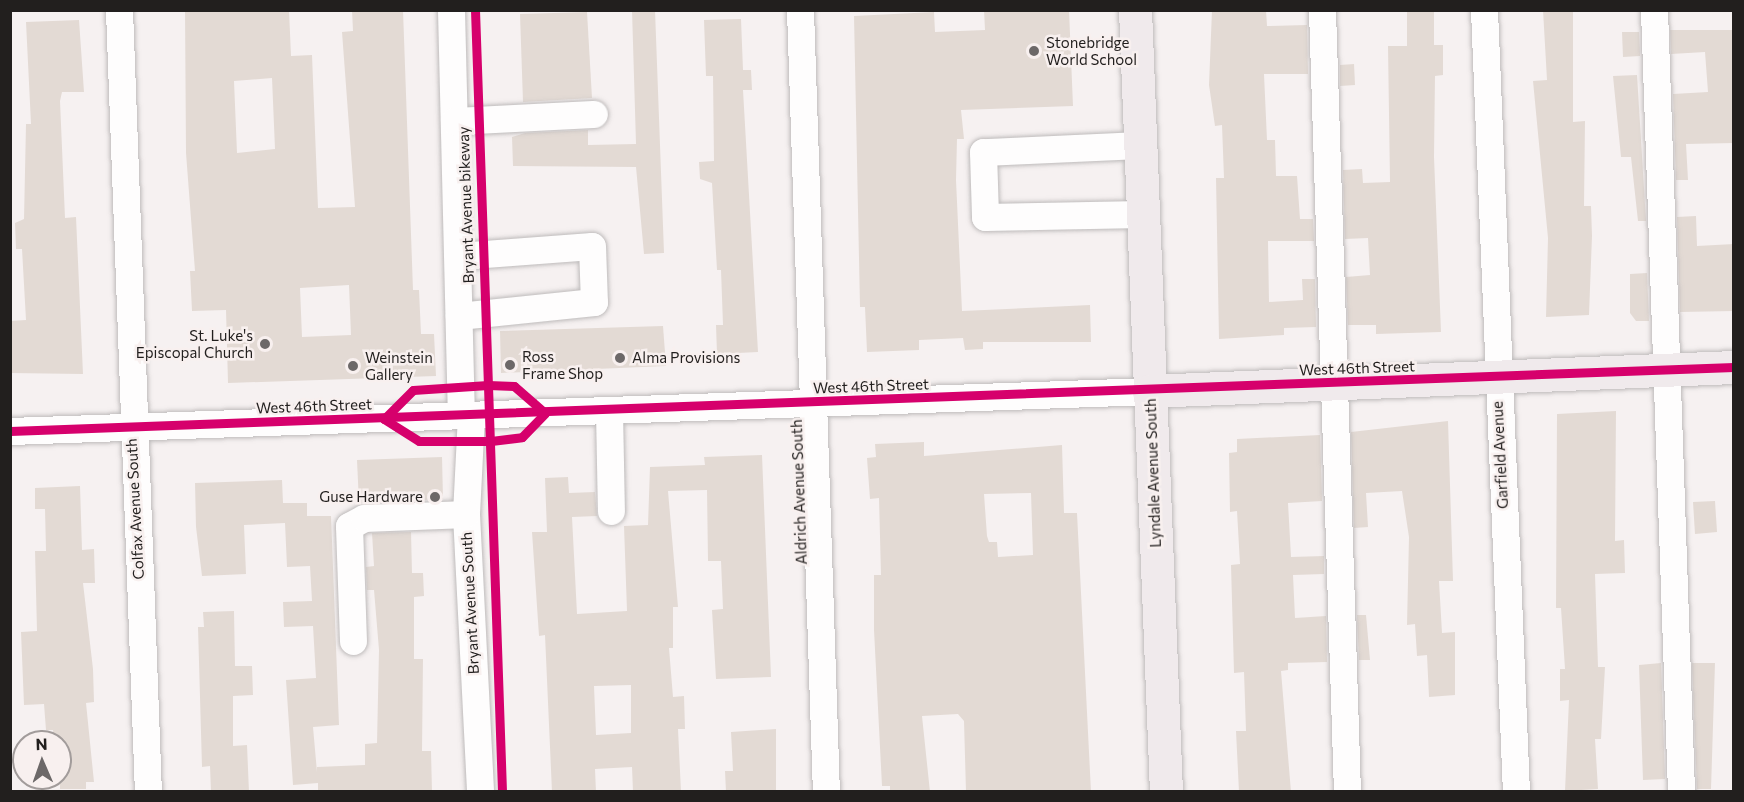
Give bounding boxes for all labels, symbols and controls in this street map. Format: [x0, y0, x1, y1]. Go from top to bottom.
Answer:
place label: Stonebridge World School [1046, 33, 1137, 68]
marker: Stonebridge World School [1027, 44, 1041, 58]
street label: Bryant Avenue bikeway [454, 126, 478, 284]
place label: St. Luke's Episcopal Church [136, 326, 253, 361]
marker: St. Luke's Episcopal Church [258, 337, 272, 351]
place label: Ross Frame Shop [522, 347, 603, 382]
place label: Weinstein Gallery [365, 348, 433, 383]
place label: Alma Provisions [632, 349, 740, 367]
marker: Alma Provisions [613, 351, 627, 365]
street label: West 46th Street [1299, 357, 1415, 379]
marker: Ross Frame Shop [503, 358, 517, 372]
marker: Weinstein Gallery [346, 359, 360, 373]
street label: West 46th Street [813, 375, 929, 397]
street label: West 46th Street [256, 395, 372, 417]
street label: Lyndale Avenue South [1141, 398, 1165, 548]
street label: Garfield Avenue [1488, 401, 1512, 509]
street label: Aldrich Avenue South [787, 419, 811, 565]
street label: Colfax Avenue South [122, 438, 148, 580]
place label: Guse Hardware [319, 488, 423, 506]
marker: Guse Hardware [428, 490, 442, 504]
street label: Bryant Avenue South [457, 531, 483, 675]
north arrow [12, 730, 72, 790]
text: N [35, 734, 48, 753]

